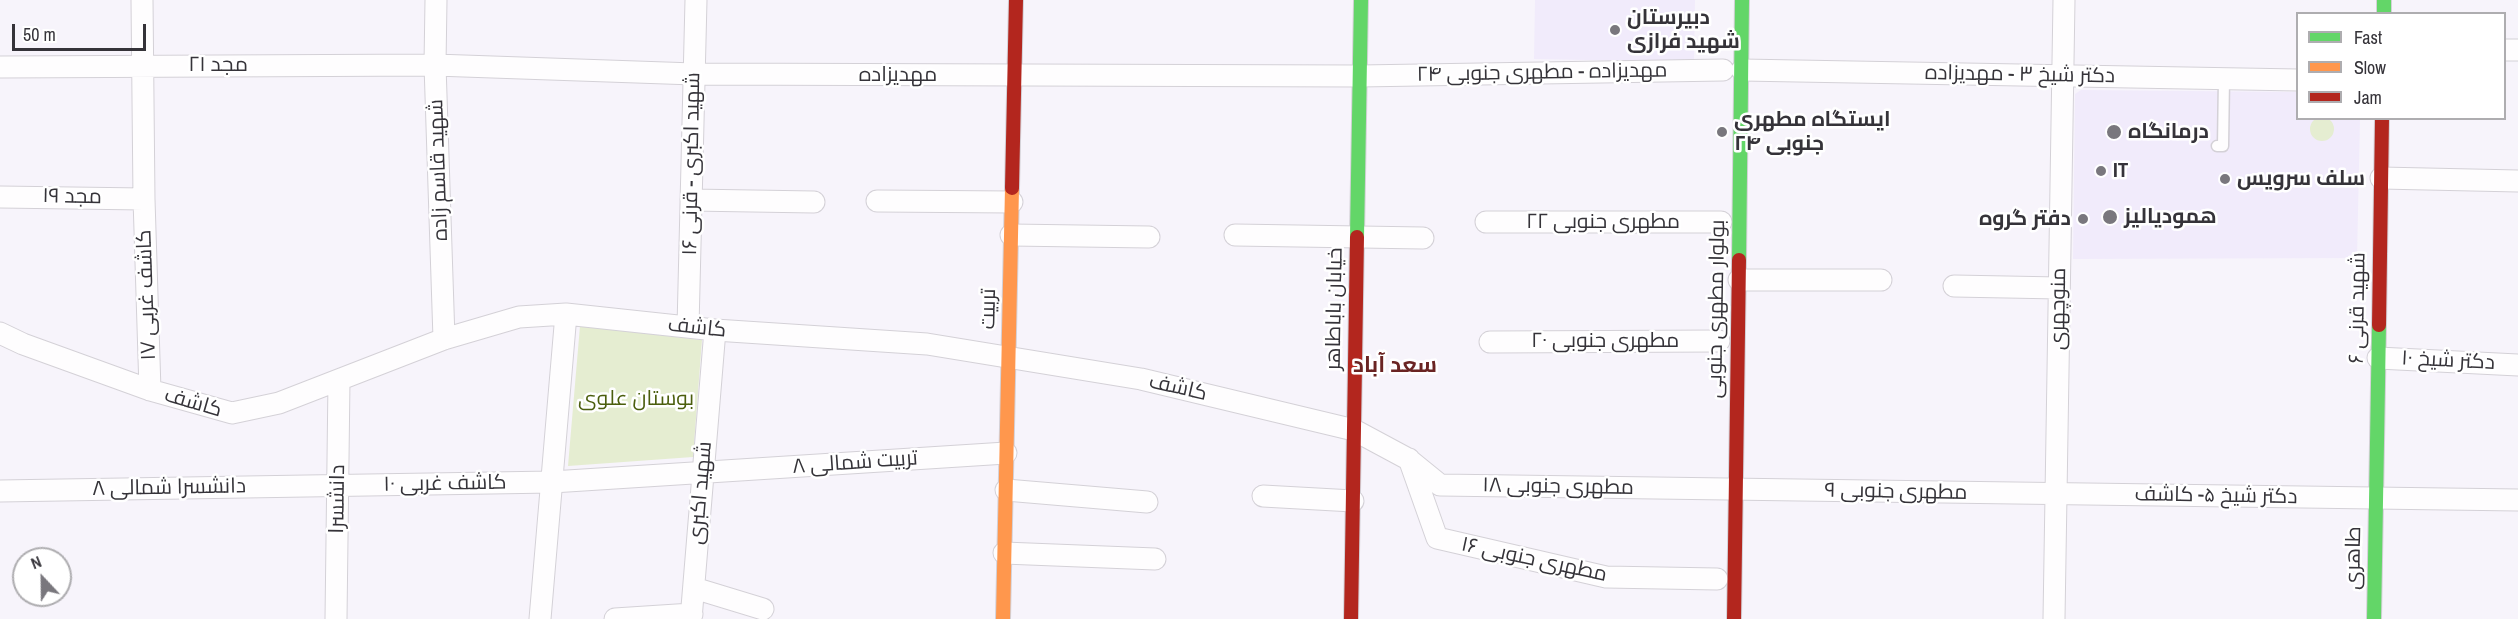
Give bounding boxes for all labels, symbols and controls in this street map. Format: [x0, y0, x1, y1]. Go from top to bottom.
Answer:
place label: دبیرستان شهید فرازی [1627, 5, 1740, 55]
scale bar [15, 12, 148, 50]
legend [2296, 12, 2506, 120]
text: 50 m [23, 22, 56, 47]
marker: دبیرستان شهید فرازی [1608, 23, 1622, 37]
text: Fast [2354, 25, 2382, 50]
street label: مجد ۲۱ [188, 52, 248, 78]
text: Slow [2354, 55, 2386, 80]
street label: مهدیزاده - مطهری جنوبی ۲۴ [1416, 58, 1668, 88]
street label: دکتر شیخ ۳ - مهدیزاده [1925, 61, 2115, 89]
street label: مهدیزاده [859, 62, 937, 88]
street label: شهید اکبری - قرنی ۱۶ [678, 72, 706, 256]
text: Jam [2354, 85, 2382, 110]
street label: شهید قاسم زاده [424, 99, 454, 241]
place label: ایستگاه مطهری جنوبی ۲۴ [1734, 107, 1891, 157]
place label: درمانگاه [2128, 119, 2209, 145]
marker: درمانگاه [2105, 123, 2123, 141]
marker: ایستگاه مطهری جنوبی ۲۴ [1715, 125, 1729, 139]
place label: IT [2113, 158, 2128, 184]
marker: IT [2094, 164, 2108, 178]
place label: سلف سرویس [2237, 166, 2365, 192]
marker: سلف سرویس [2218, 172, 2232, 186]
street label: مجد ۱۹ [42, 184, 102, 210]
place label: همودیالیز [2124, 204, 2217, 230]
place label: دفتر گروه [1979, 206, 2071, 232]
marker: همودیالیز [2101, 208, 2119, 226]
street label: مطهری جنوبی ۲۲ [1526, 209, 1680, 235]
marker: دفتر گروه [2076, 212, 2090, 226]
street label: بولوار مطهری جنوبی [1703, 219, 1731, 399]
street label: کاشف غربی ۱۷ [132, 229, 162, 361]
street label: خیابان باباطاهر [1321, 247, 1349, 371]
street label: شهید قرنی ۶ [2344, 252, 2372, 364]
street label: منوچهری [2046, 268, 2072, 350]
street label: تربیت [976, 288, 1002, 330]
street label: کاشف [666, 312, 728, 344]
street label: مطهری جنوبی ۲۰ [1531, 328, 1679, 354]
street label: دکتر شیخ ۱۰ [2401, 346, 2495, 376]
district label: سعد آباد [1353, 353, 1437, 379]
street label: کاشف [1146, 369, 1210, 407]
street label: کاشف [161, 383, 225, 423]
park label: بوستان علوی [578, 386, 694, 412]
street label: شهید اکبری [684, 440, 718, 546]
street label: تربیت شمالی ۸ [791, 446, 919, 480]
street label: دانشسرا [325, 464, 351, 534]
street label: کاشف غربی ۱۰ [383, 470, 507, 498]
street label: مطهری جنوبی ۱۸ [1482, 473, 1634, 501]
street label: دانشسرا شمالی ۸ [92, 474, 246, 502]
street label: مطهری جنوبی ۹ [1824, 478, 1968, 506]
street label: دکتر شیخ ۵- کاشف [2134, 482, 2298, 510]
street label: طاهری [2341, 526, 2367, 590]
street label: مطهری جنوبی ۱۶ [1459, 532, 1609, 588]
north arrow [12, 547, 72, 607]
text: N [27, 550, 45, 574]

